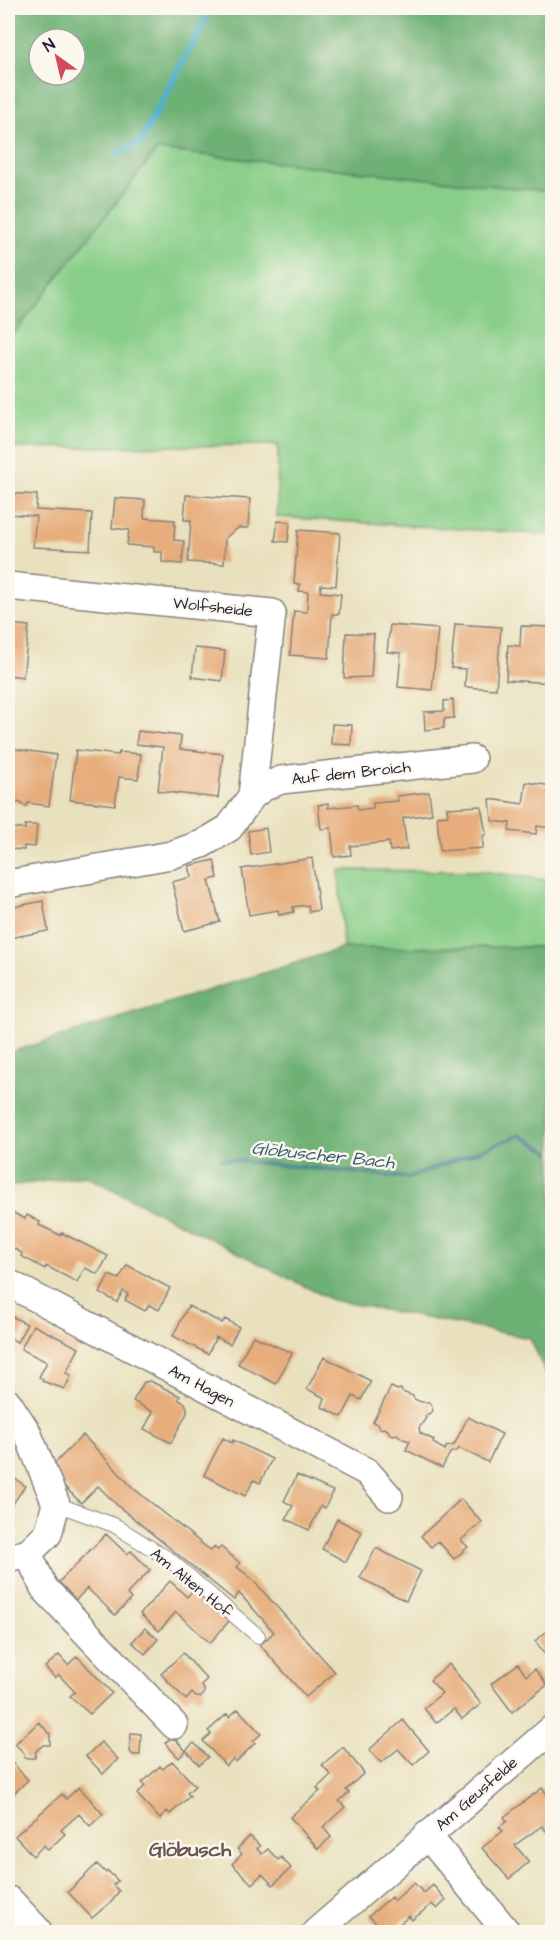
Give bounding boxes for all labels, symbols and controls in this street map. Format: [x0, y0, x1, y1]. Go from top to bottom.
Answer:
north arrow [27, 27, 87, 87]
text: N [39, 33, 59, 57]
street label: Wolfsheide [172, 592, 254, 622]
street label: Auf dem Broich [290, 756, 412, 790]
water label: Glöbuscher Bach [250, 1136, 397, 1176]
street label: Am Hagen [164, 1359, 238, 1413]
street label: Am Alten Hof [146, 1543, 237, 1623]
street label: Am Geusfelde [431, 1752, 523, 1836]
district label: Glöbusch [149, 1836, 232, 1864]

